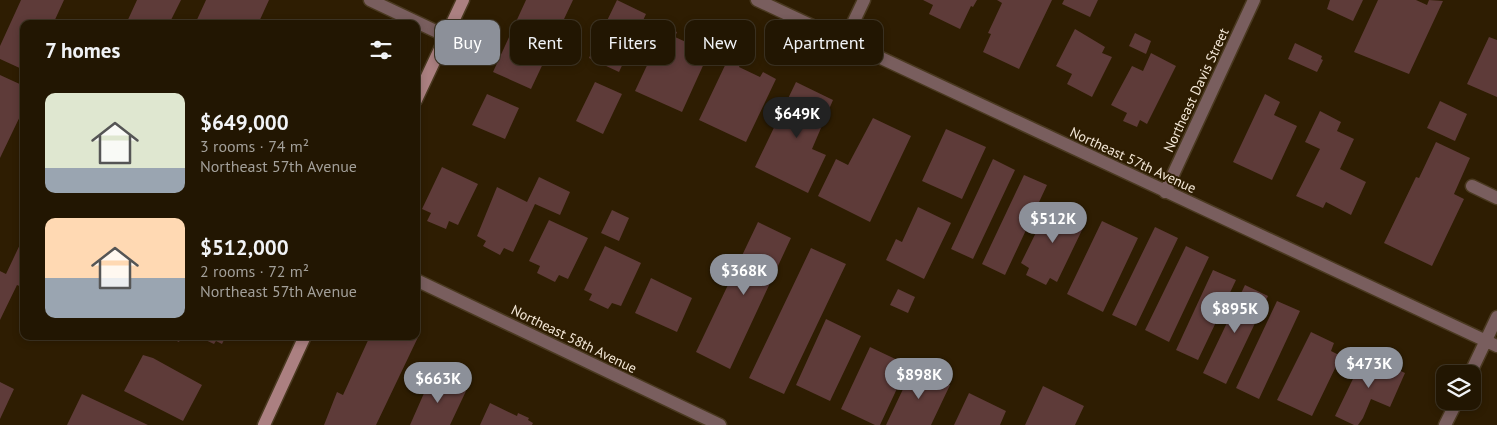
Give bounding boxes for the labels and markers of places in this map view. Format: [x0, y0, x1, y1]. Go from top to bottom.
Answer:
pin: $649K [762, 96, 832, 139]
pin: $512K [1018, 202, 1088, 244]
pin: $368K [709, 254, 779, 296]
pin: $895K [1200, 292, 1270, 334]
pin: $473K [1334, 346, 1404, 389]
pin: $898K [884, 358, 954, 400]
pin: $663K [403, 362, 473, 404]

